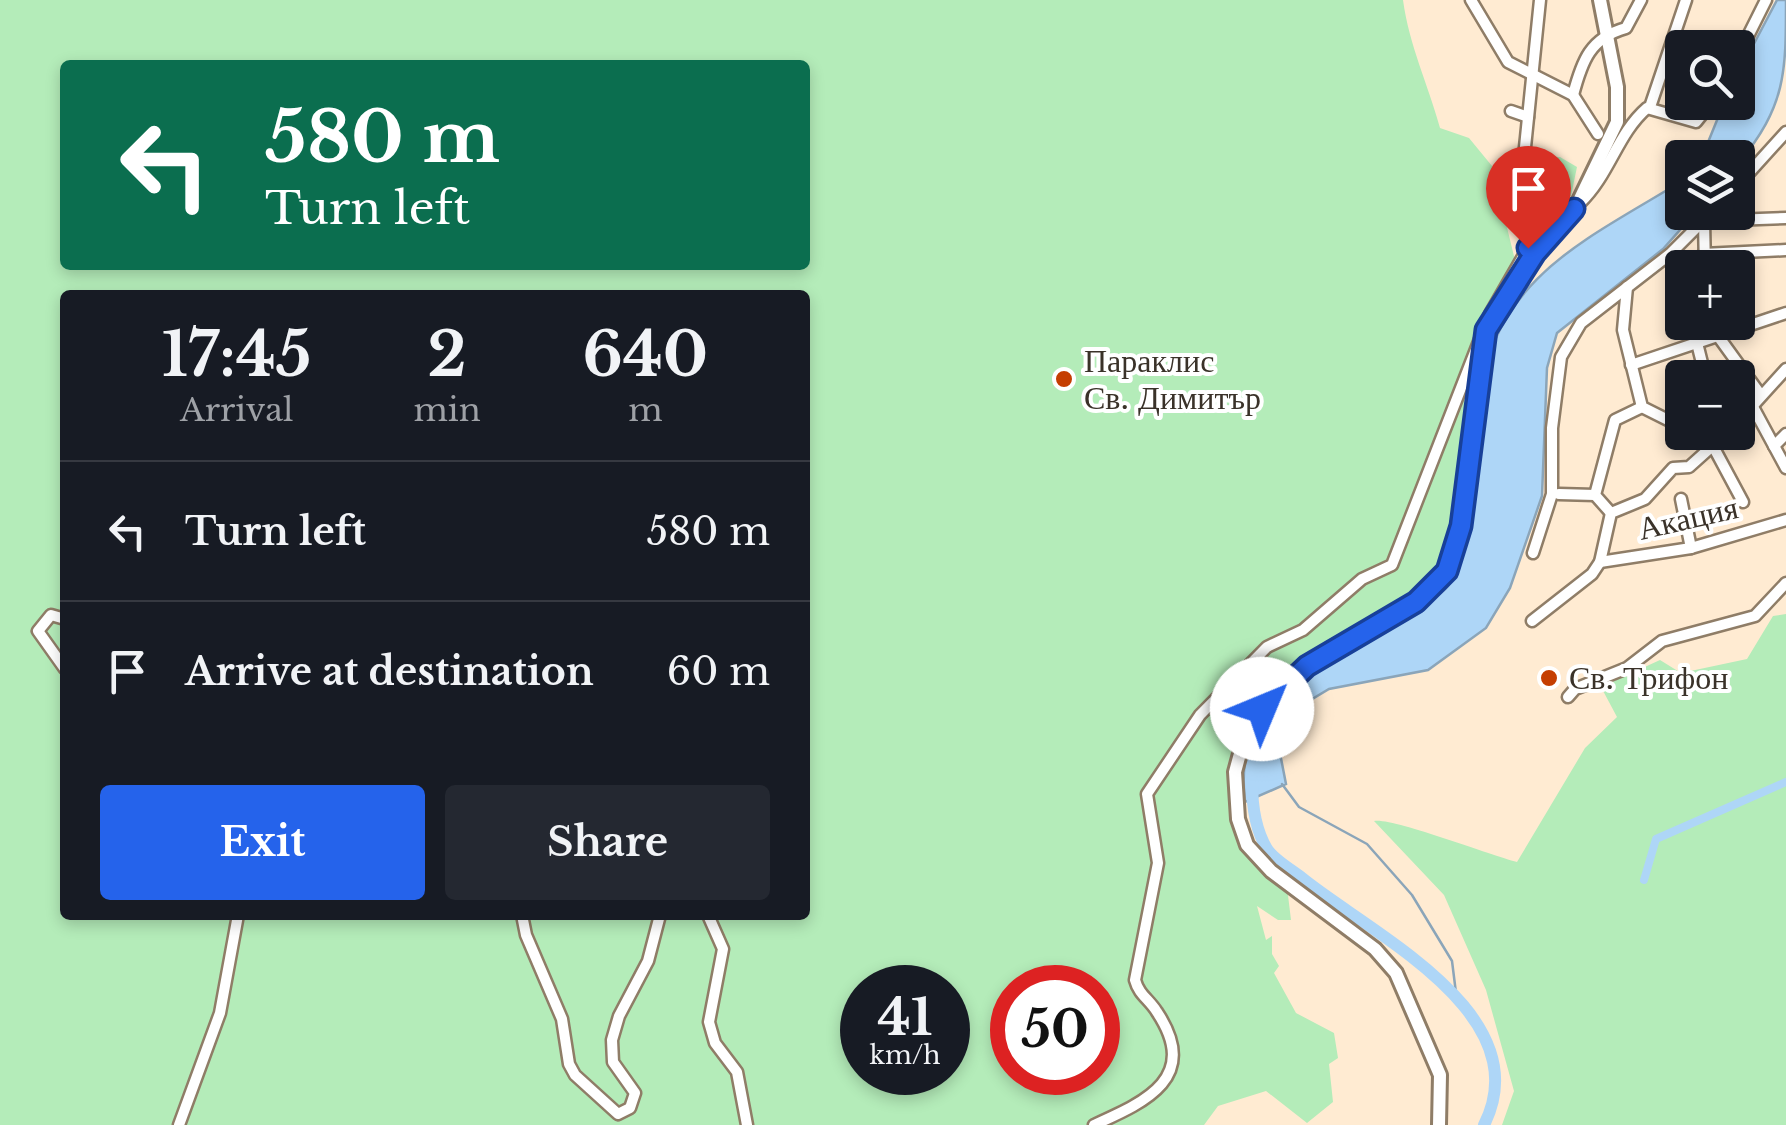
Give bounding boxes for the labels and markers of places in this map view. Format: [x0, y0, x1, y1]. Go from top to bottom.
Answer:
pin [1486, 146, 1571, 249]
place label: Параклис Св. Димитър [1084, 341, 1261, 418]
marker: Параклис Св. Димитър [1053, 368, 1075, 390]
place label: Св. Трифон [1569, 658, 1728, 698]
marker: Св. Трифон [1538, 667, 1560, 689]

